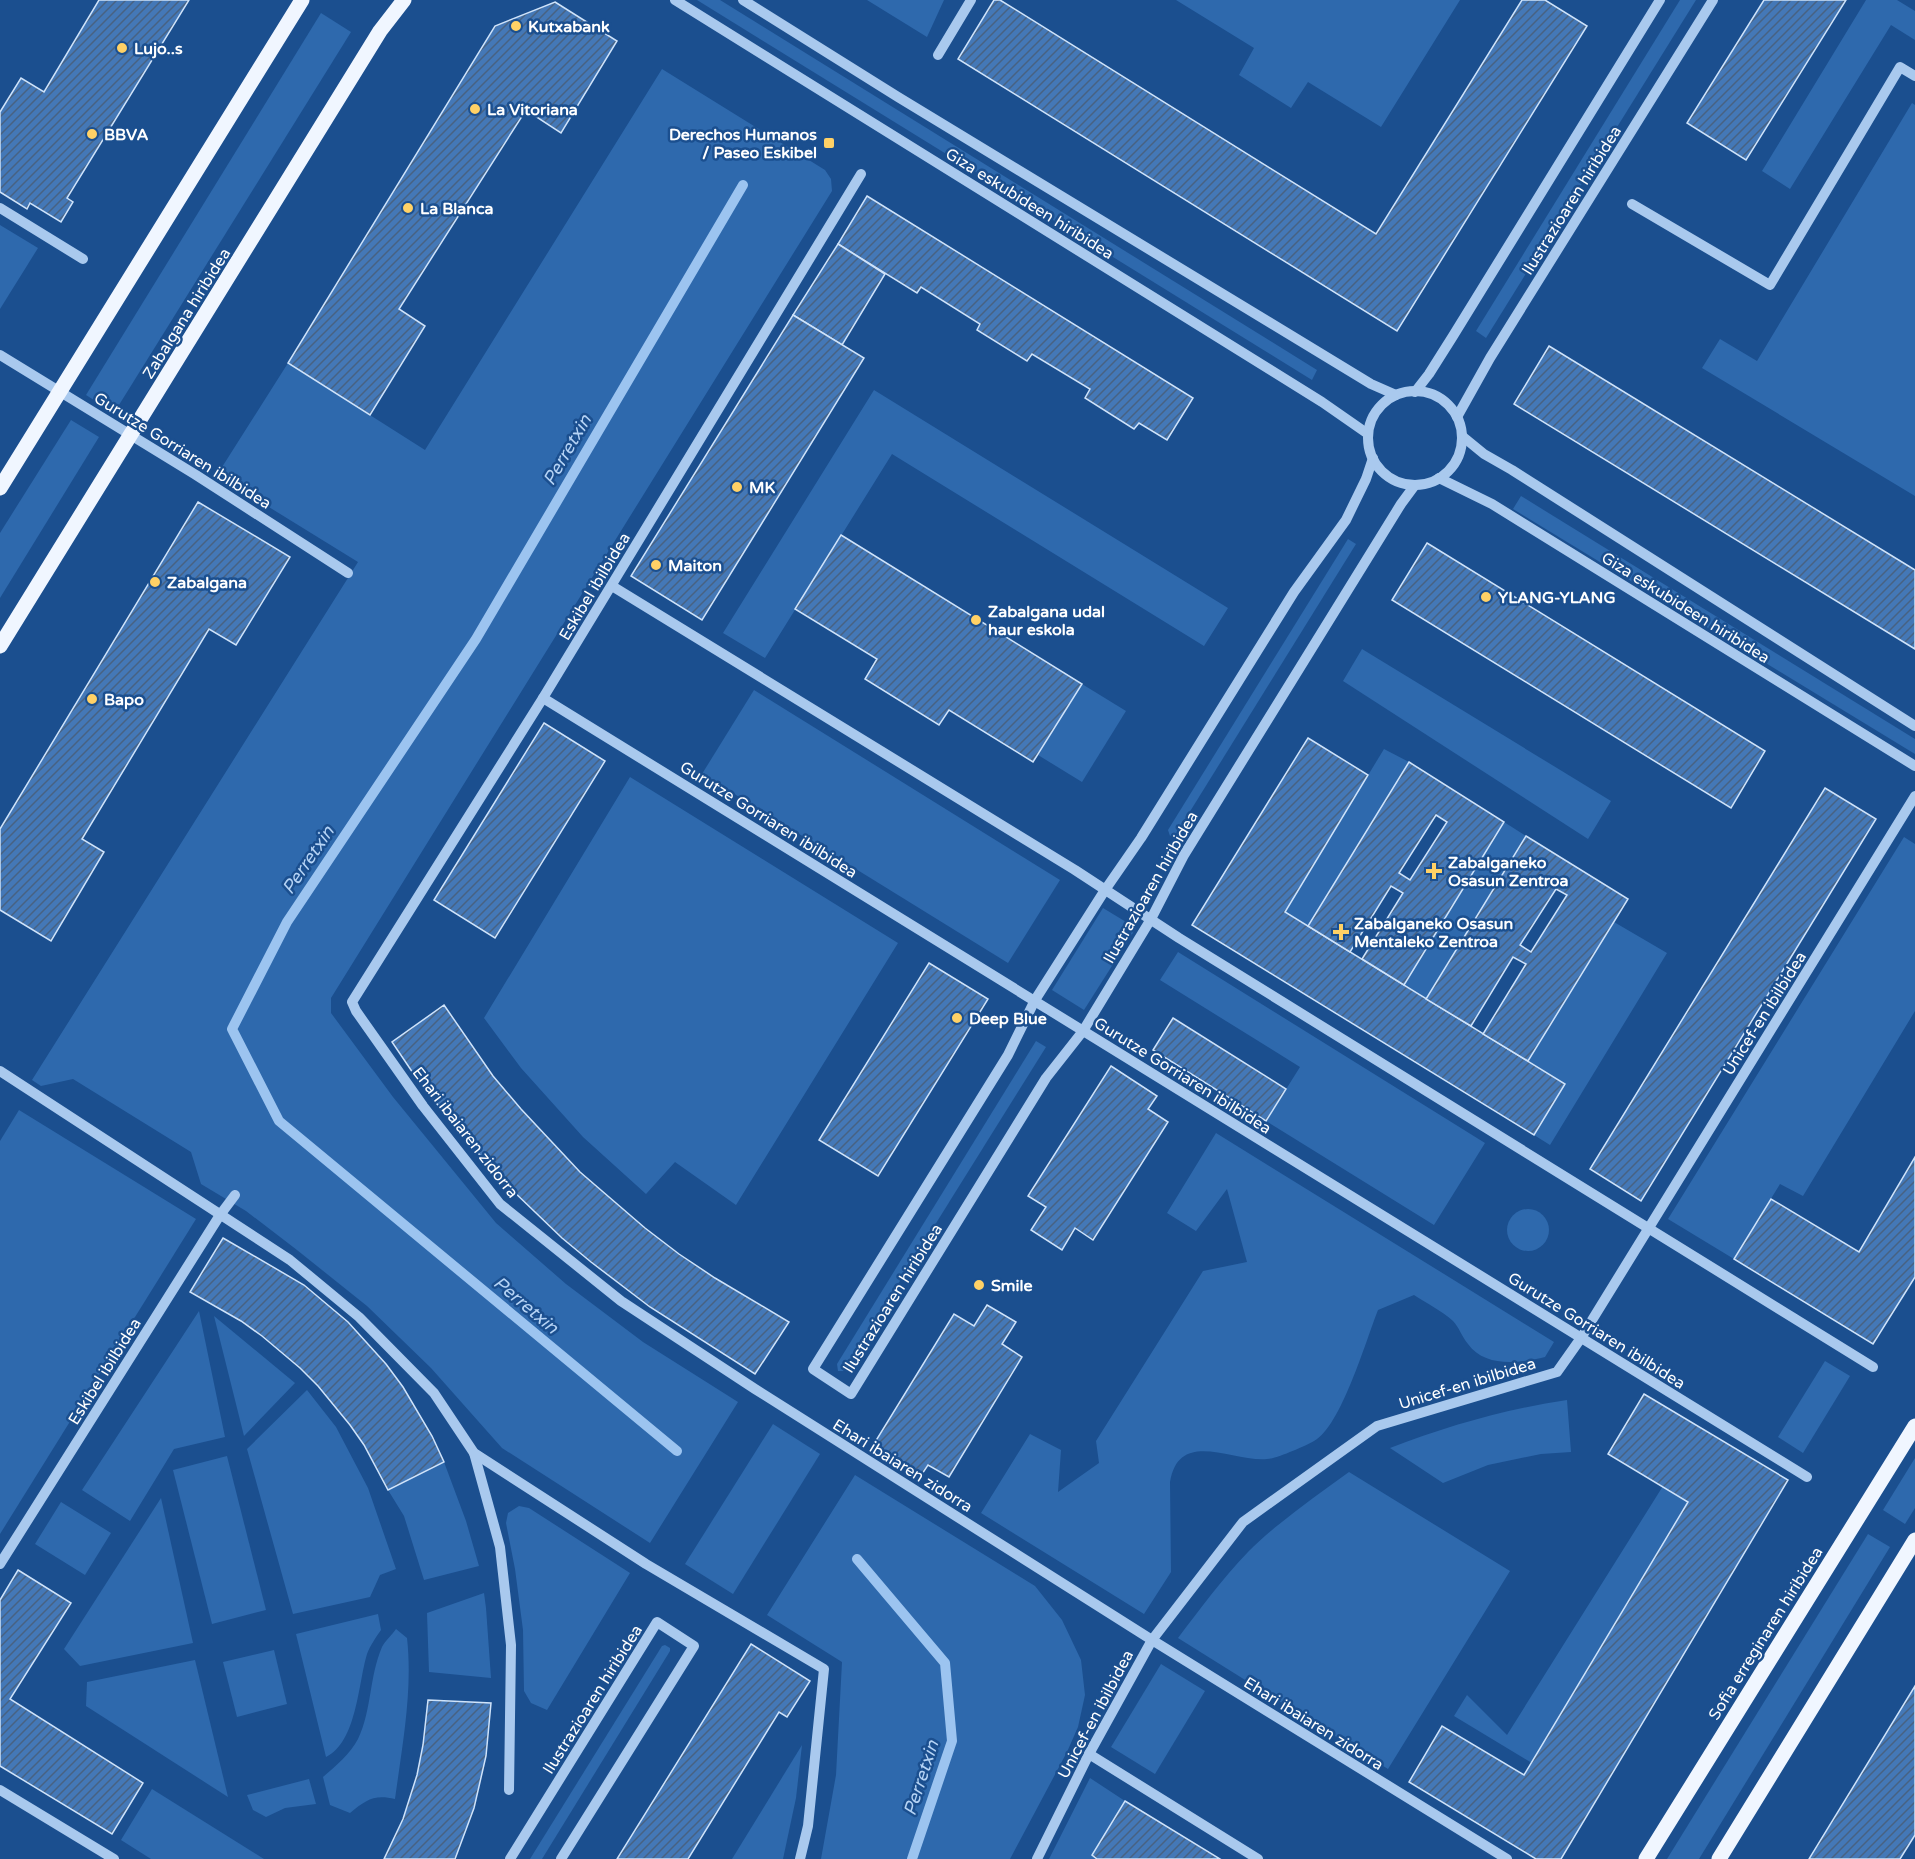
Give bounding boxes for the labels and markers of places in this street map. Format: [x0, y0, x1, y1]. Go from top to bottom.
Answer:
place label: Kutxabank [528, 17, 610, 37]
marker: Kutxabank [509, 19, 523, 33]
place label: Lujo..s [134, 39, 183, 59]
marker: Lujo..s [115, 41, 129, 55]
place label: La Vitoriana [487, 100, 578, 120]
marker: La Vitoriana [468, 102, 482, 116]
place label: BBVA [104, 125, 148, 145]
place label: Derechos Humanos / Paseo Eskibel [669, 125, 817, 163]
marker: BBVA [85, 127, 99, 141]
marker: Derechos Humanos / Paseo Eskibel [822, 136, 836, 150]
place label: La Blanca [420, 199, 494, 219]
marker: La Blanca [401, 201, 415, 215]
place label: MK [749, 478, 775, 498]
marker: MK [730, 480, 744, 494]
place label: Maiton [668, 556, 722, 576]
marker: Maiton [649, 558, 663, 572]
place label: Zabalgana [167, 573, 247, 593]
marker: Zabalgana [148, 575, 162, 589]
place label: YLANG-YLANG [1498, 588, 1616, 608]
marker: YLANG-YLANG [1479, 590, 1493, 604]
place label: Zabalgana udal haur eskola [988, 602, 1105, 640]
marker: Zabalgana udal haur eskola [969, 613, 983, 627]
place label: Bapo [104, 690, 144, 710]
marker: Bapo [85, 692, 99, 706]
place label: Zabalganeko Osasun Zentroa [1448, 853, 1568, 891]
marker: Zabalganeko Osasun Zentroa [1425, 862, 1443, 880]
place label: Zabalganeko Osasun Mentaleko Zentroa [1354, 914, 1513, 952]
marker: Zabalganeko Osasun Mentaleko Zentroa [1332, 923, 1350, 941]
place label: Deep Blue [969, 1009, 1047, 1029]
marker: Deep Blue [950, 1011, 964, 1025]
place label: Smile [991, 1276, 1032, 1296]
marker: Smile [972, 1278, 986, 1292]

